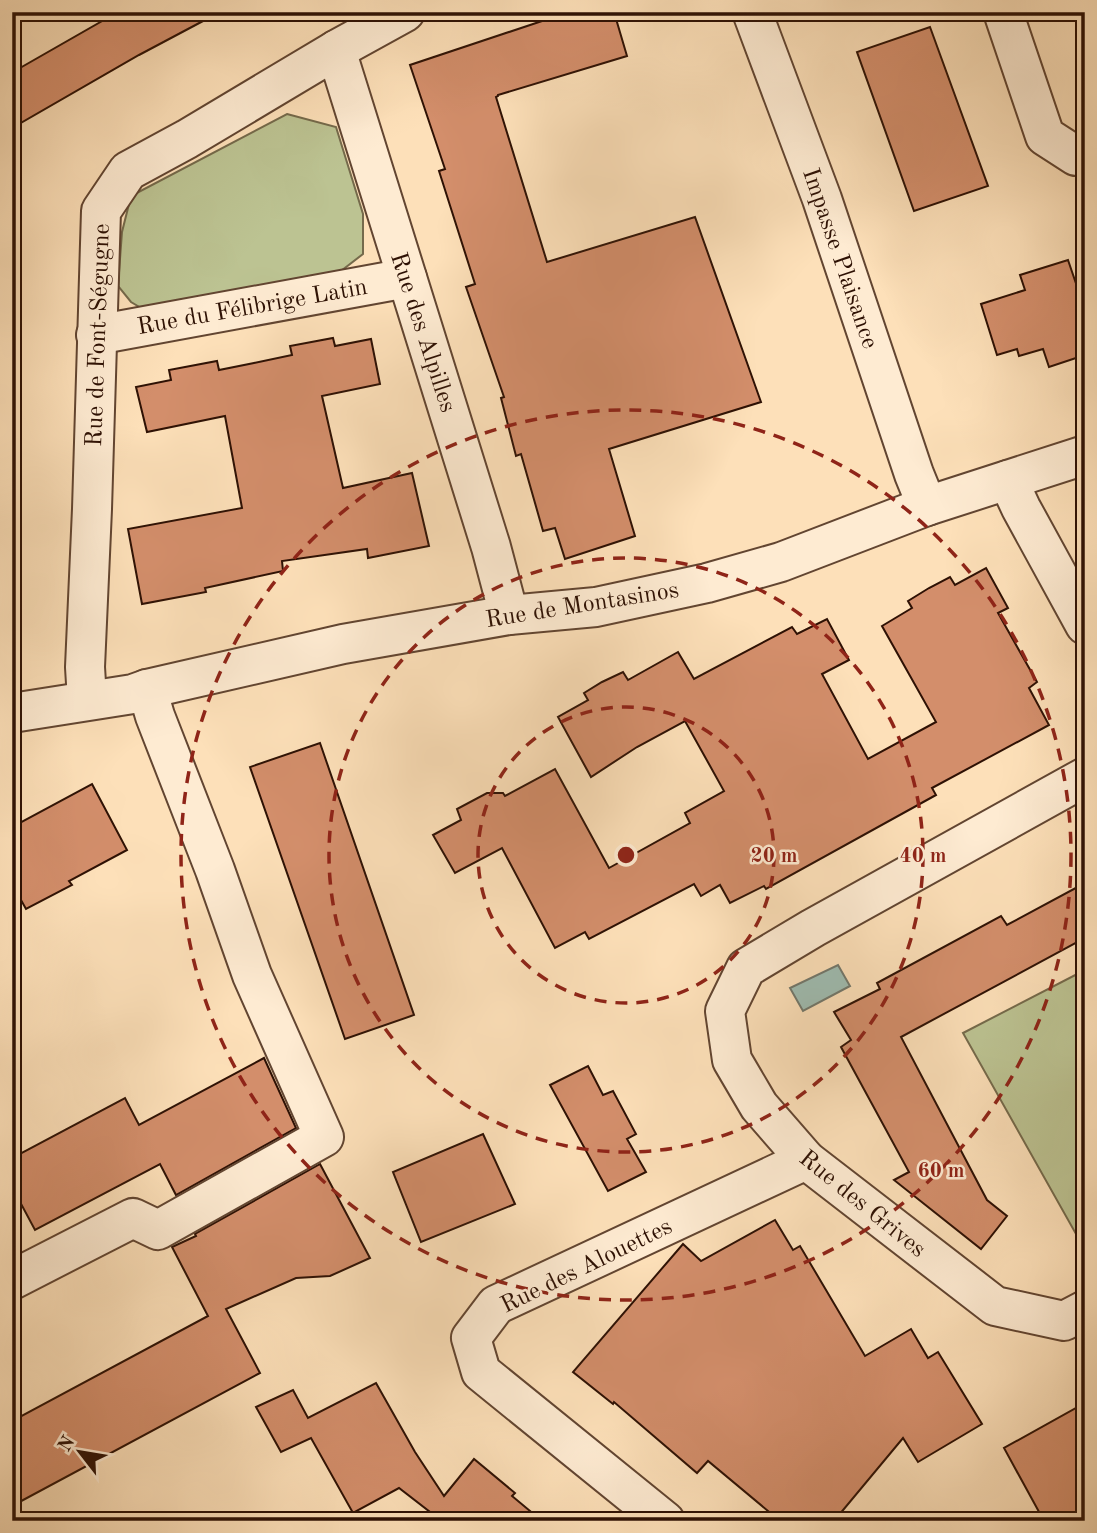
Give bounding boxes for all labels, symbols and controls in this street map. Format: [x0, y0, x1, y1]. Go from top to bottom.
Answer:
street label: Impasse Plaisance [797, 165, 881, 352]
street label: Rue de Font-Ségugne [83, 223, 115, 447]
street label: Rue des Alpilles [385, 250, 459, 416]
street label: Rue du Félibrige Latin [135, 276, 369, 340]
street label: Rue de Montasinos [484, 579, 681, 633]
centre of rings [614, 843, 638, 867]
text: 20 m [750, 846, 798, 867]
text: 40 m [899, 846, 947, 867]
street label: Rue des Grives [794, 1146, 930, 1263]
text: 60 m [917, 1161, 965, 1182]
street label: Rue des Alouettes [497, 1215, 676, 1319]
north arrow [46, 1418, 116, 1488]
text: N [56, 1433, 80, 1456]

